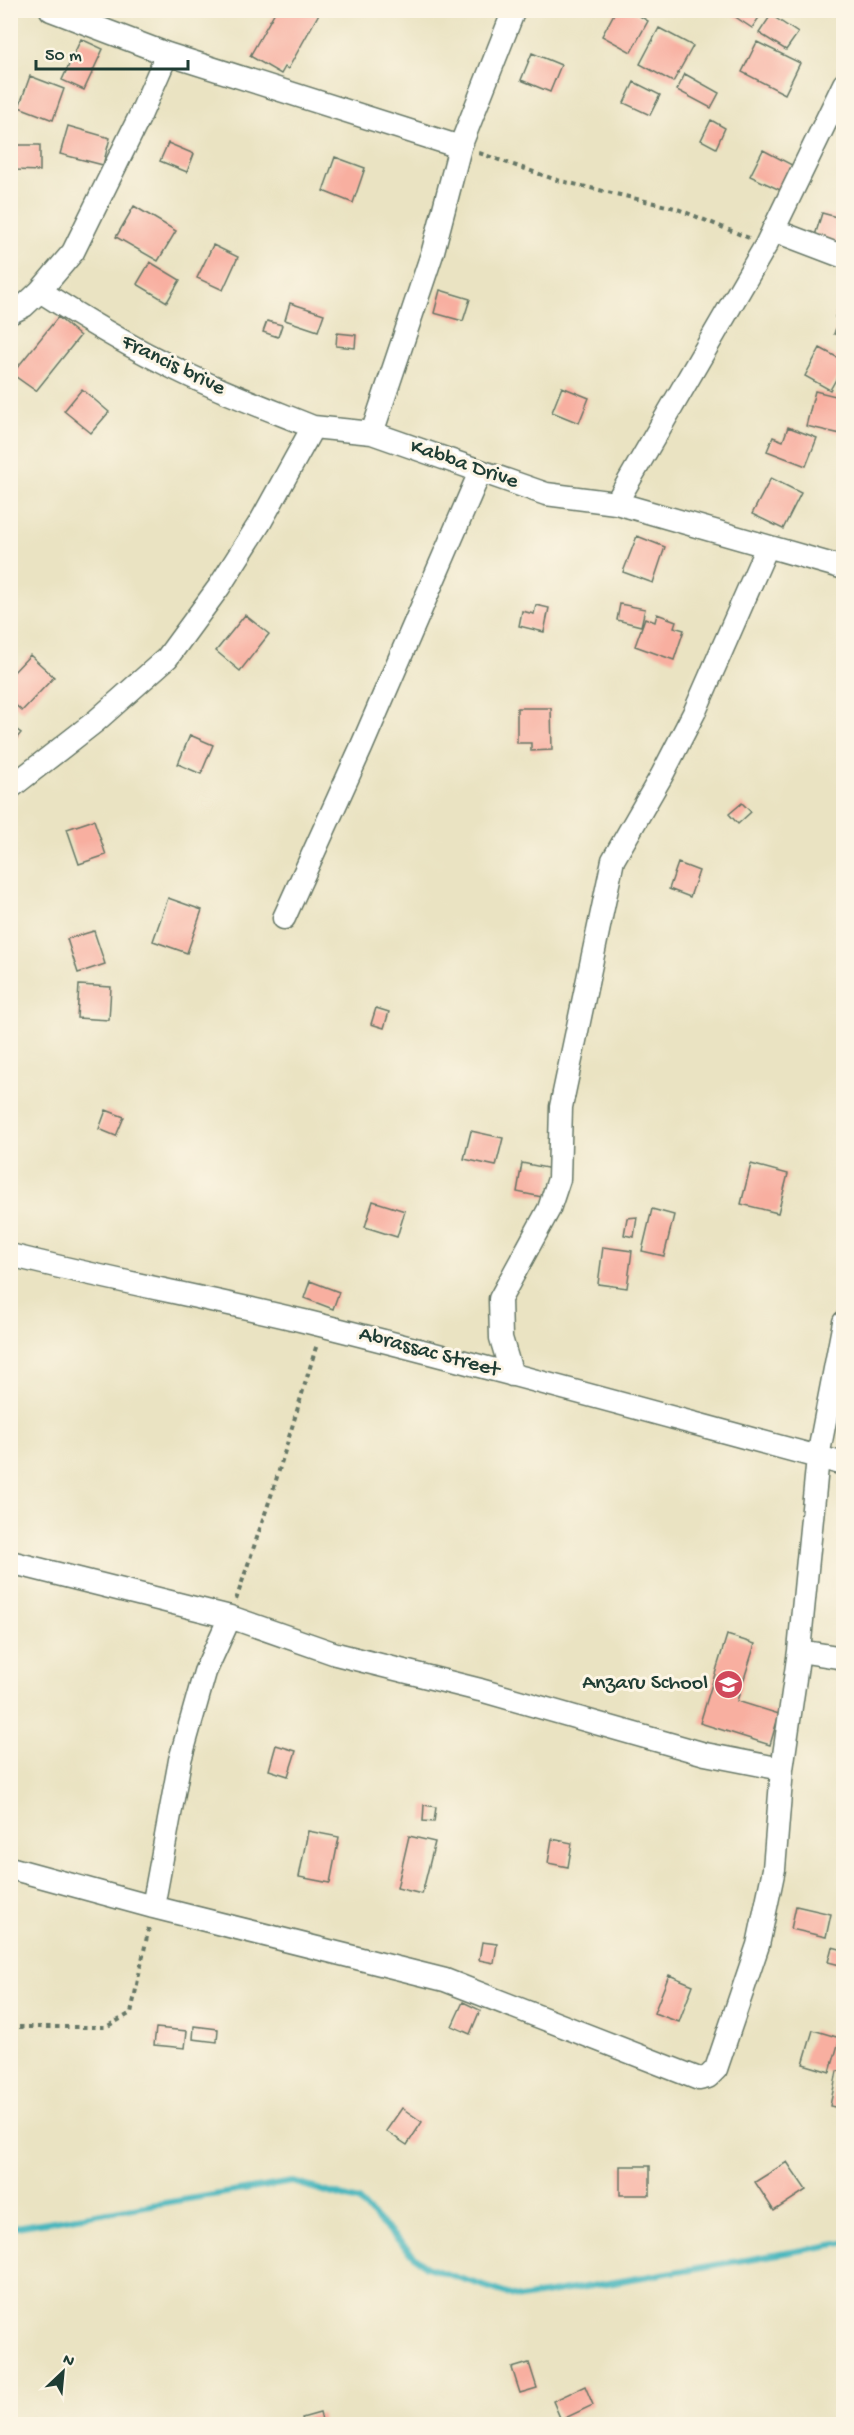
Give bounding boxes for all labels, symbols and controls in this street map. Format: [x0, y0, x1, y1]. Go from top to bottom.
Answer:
scale bar [36, 33, 188, 71]
text: 50 m [45, 46, 82, 67]
street label: Francis brive [116, 329, 230, 403]
street label: Kabba Drive [406, 434, 522, 496]
street label: Abrassac Street [356, 1322, 504, 1385]
school or university icon: Anzaru School [713, 1668, 745, 1700]
place label: Anzaru School [582, 1671, 708, 1697]
north arrow [33, 2342, 93, 2402]
text: N [59, 2351, 77, 2373]

